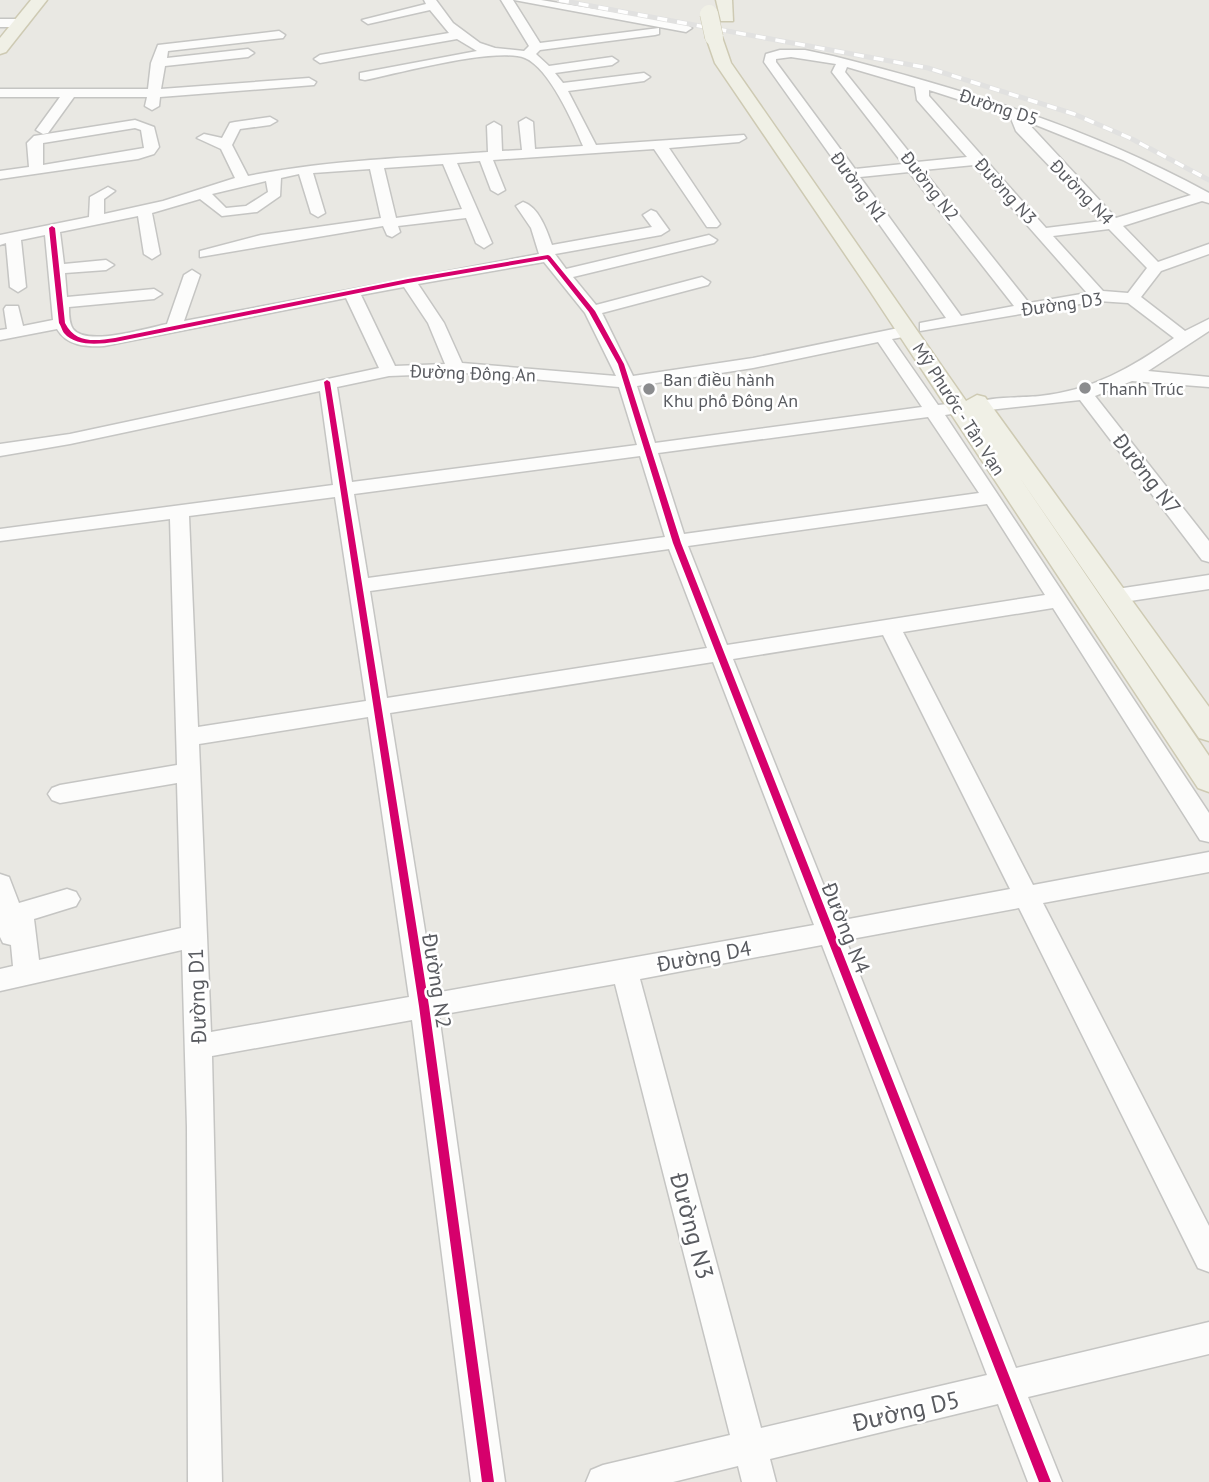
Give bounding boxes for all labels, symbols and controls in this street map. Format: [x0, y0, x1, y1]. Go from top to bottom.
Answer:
street label: Đường D5 [956, 83, 1041, 131]
street label: Đường N1 [825, 146, 892, 227]
street label: Đường N2 [895, 146, 964, 225]
street label: Đường N3 [969, 152, 1042, 229]
street label: Đường N4 [1045, 154, 1119, 230]
street label: Đường D3 [1019, 287, 1104, 321]
street label: Mỹ Phước - Tân Vạn [907, 338, 1011, 480]
street label: Đường Đông An [409, 359, 536, 387]
place label: Ban điều hành Khu phố Đông An [663, 368, 798, 412]
place label: Thanh Trúc [1099, 377, 1184, 400]
marker: Thanh Trúc [1077, 380, 1093, 396]
marker: Ban điều hành Khu phố Đông An [641, 381, 657, 397]
street label: Đường N7 [1106, 427, 1187, 520]
street label: Đường N4 [815, 878, 876, 977]
street label: Đường N2 [416, 931, 458, 1030]
street label: Đường D4 [654, 934, 753, 978]
street label: Đường D1 [182, 948, 212, 1045]
street label: Đường N3 [663, 1168, 721, 1283]
street label: Đường D5 [849, 1384, 962, 1439]

